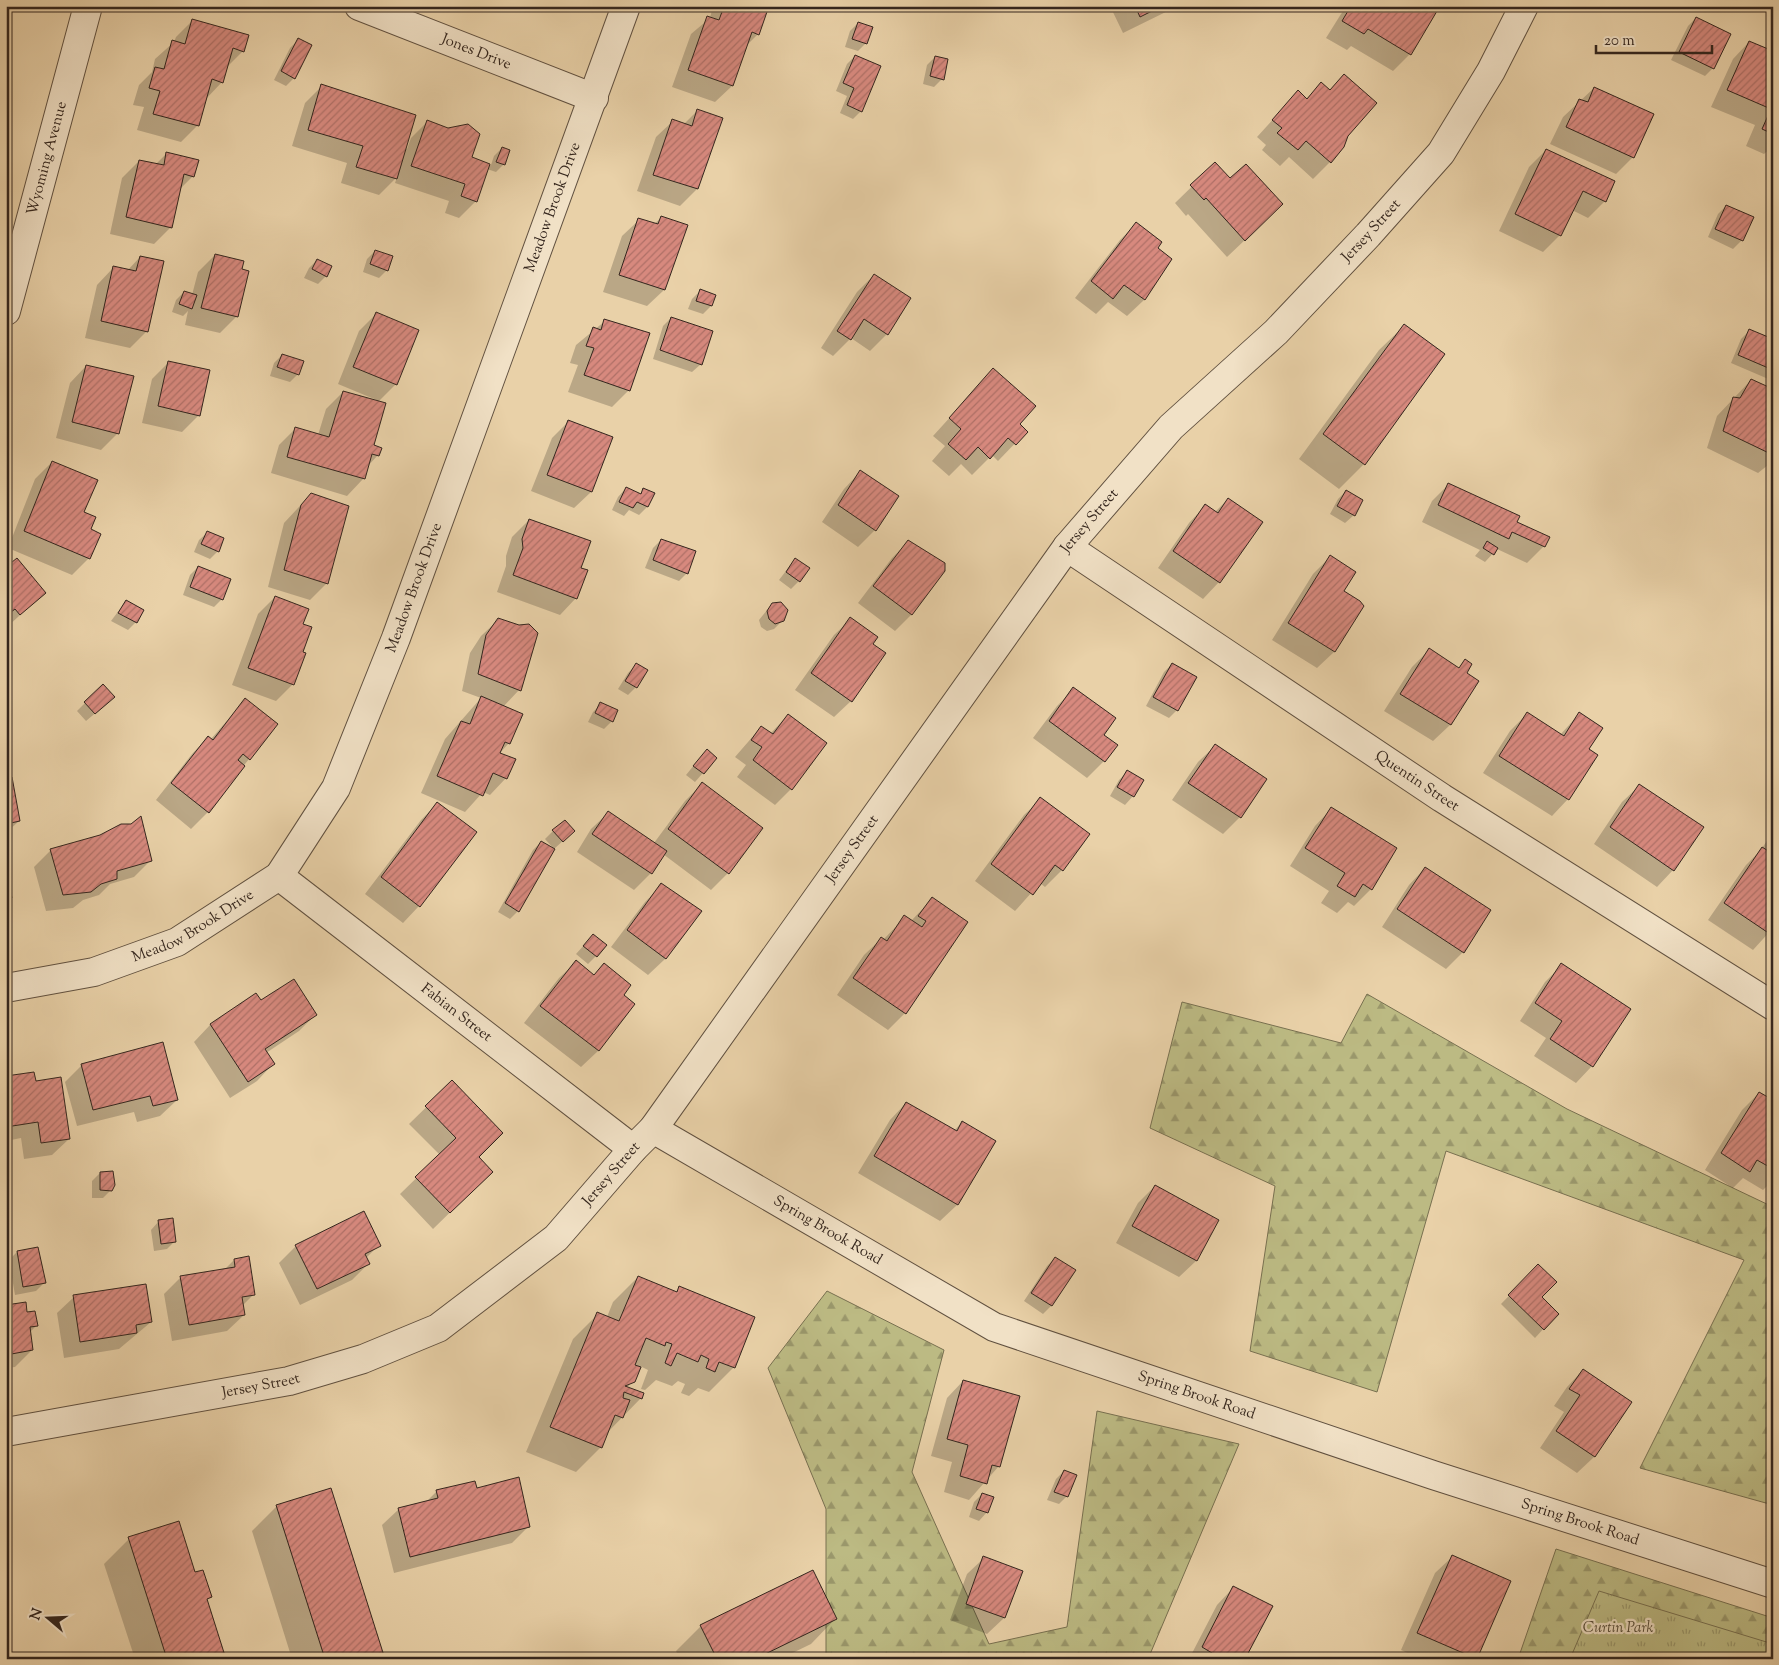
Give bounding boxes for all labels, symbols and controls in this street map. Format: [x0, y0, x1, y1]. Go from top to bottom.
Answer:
scale bar [1596, 22, 1713, 54]
street label: Jones Drive [437, 28, 514, 75]
text: 20 m [1604, 31, 1635, 52]
street label: Wyoming Avenue [22, 99, 72, 218]
street label: Meadow Brook Drive [520, 139, 586, 275]
street label: Jersey Street [1336, 194, 1406, 268]
street label: Jersey Street [1055, 484, 1123, 558]
street label: Meadow Brook Drive [381, 520, 448, 656]
street label: Quentin Street [1371, 745, 1463, 817]
street label: Jersey Street [820, 811, 884, 888]
street label: Meadow Brook Drive [129, 884, 258, 968]
street label: Fabian Street [416, 978, 497, 1047]
street label: Jersey Street [577, 1137, 645, 1212]
street label: Spring Brook Road [769, 1190, 887, 1271]
street label: Spring Brook Road [1135, 1366, 1259, 1425]
street label: Jersey Street [219, 1368, 303, 1404]
street label: Spring Brook Road [1518, 1493, 1642, 1551]
north arrow [22, 1592, 72, 1642]
text: N [26, 1606, 49, 1623]
park label: Curtin Park [1583, 1618, 1653, 1639]

